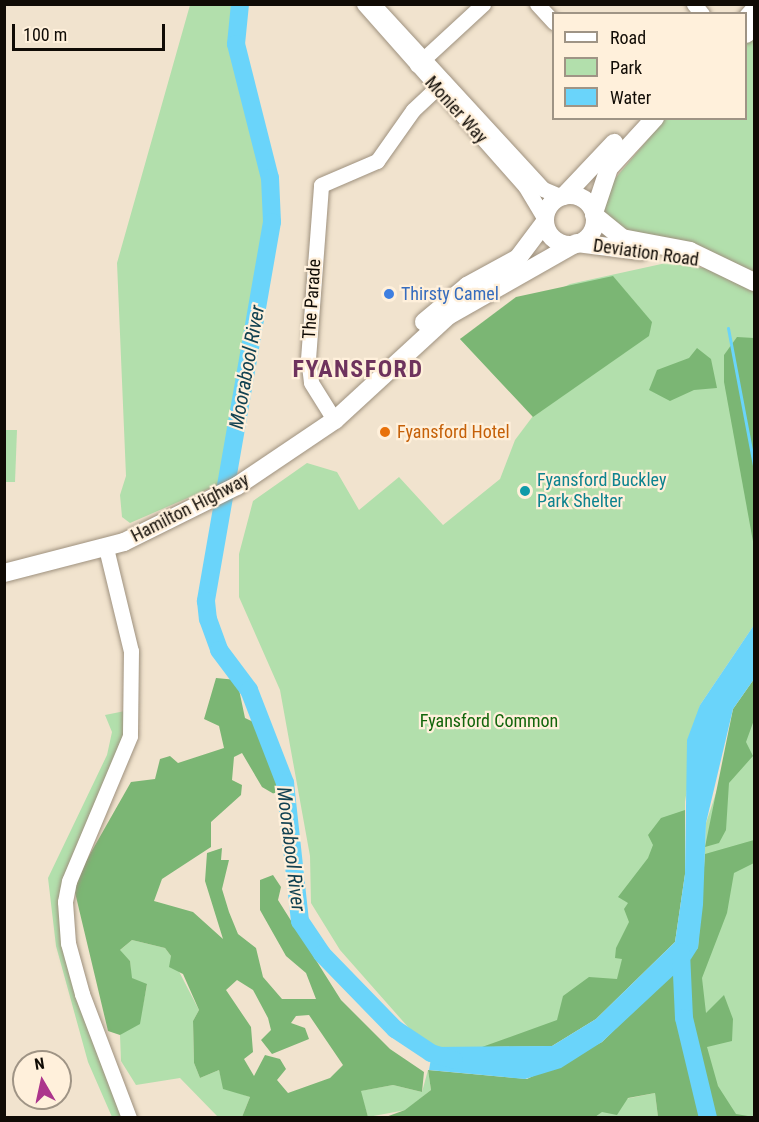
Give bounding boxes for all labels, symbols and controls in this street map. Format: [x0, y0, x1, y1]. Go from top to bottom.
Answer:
scale bar [15, 12, 168, 50]
legend [552, 12, 747, 120]
text: 100 m [23, 24, 67, 45]
text: Road [610, 27, 646, 48]
text: Park [610, 57, 642, 78]
street label: Monier Way [420, 72, 492, 148]
text: Water [610, 87, 651, 108]
street label: Deviation Road [592, 235, 700, 271]
street label: The Parade [298, 258, 326, 340]
place label: Thirsty Camel [401, 283, 499, 305]
marker: Thirsty Camel [382, 287, 396, 301]
water label: Moorabool River [224, 303, 270, 431]
district label: FYANSFORD [293, 356, 423, 384]
place label: Fyansford Hotel [397, 421, 510, 443]
marker: Fyansford Hotel [378, 425, 392, 439]
street label: Hamilton Highway [128, 469, 252, 547]
place label: Fyansford Buckley Park Shelter [537, 470, 666, 512]
marker: Fyansford Buckley Park Shelter [518, 484, 532, 498]
park label: Fyansford Common [420, 710, 558, 732]
water label: Moorabool River [271, 786, 311, 912]
north arrow [12, 1050, 72, 1110]
text: N [33, 1054, 46, 1074]

